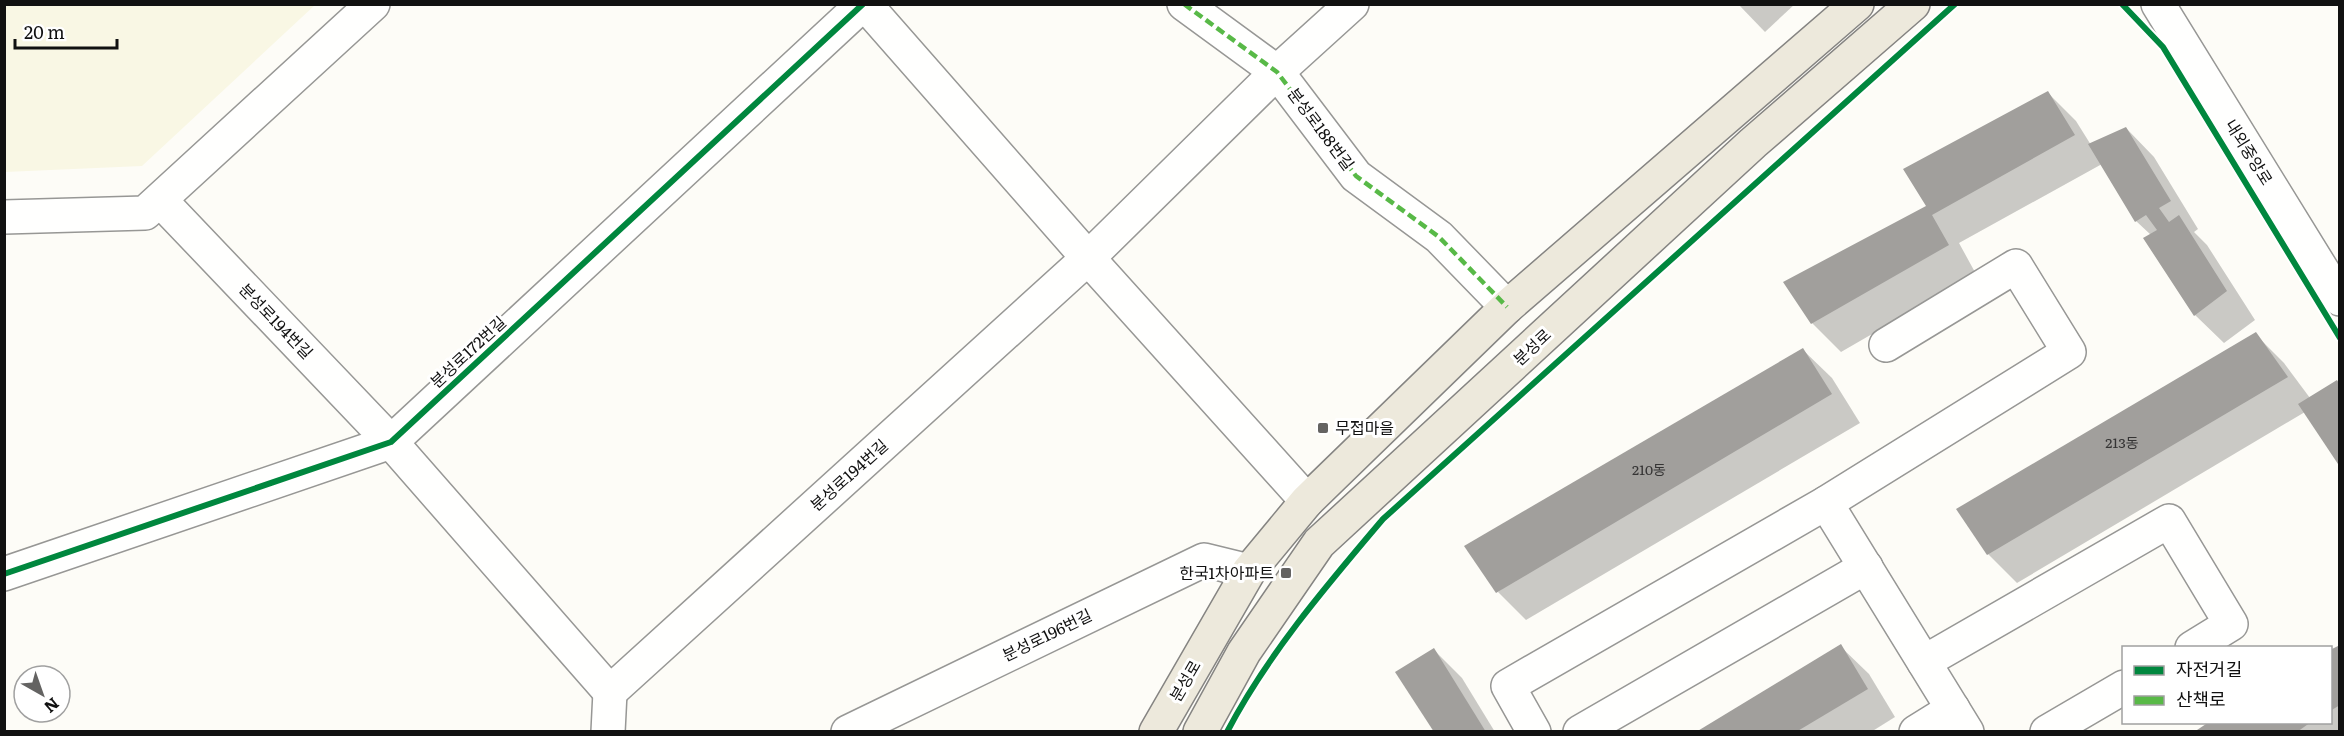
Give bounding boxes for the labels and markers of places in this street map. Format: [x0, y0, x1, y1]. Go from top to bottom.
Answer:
place label: 무접마을 [1335, 415, 1394, 439]
marker: 무접마을 [1316, 421, 1330, 435]
place label: 한국1차아파트 [1179, 560, 1274, 584]
marker: 한국1차아파트 [1279, 566, 1293, 580]

